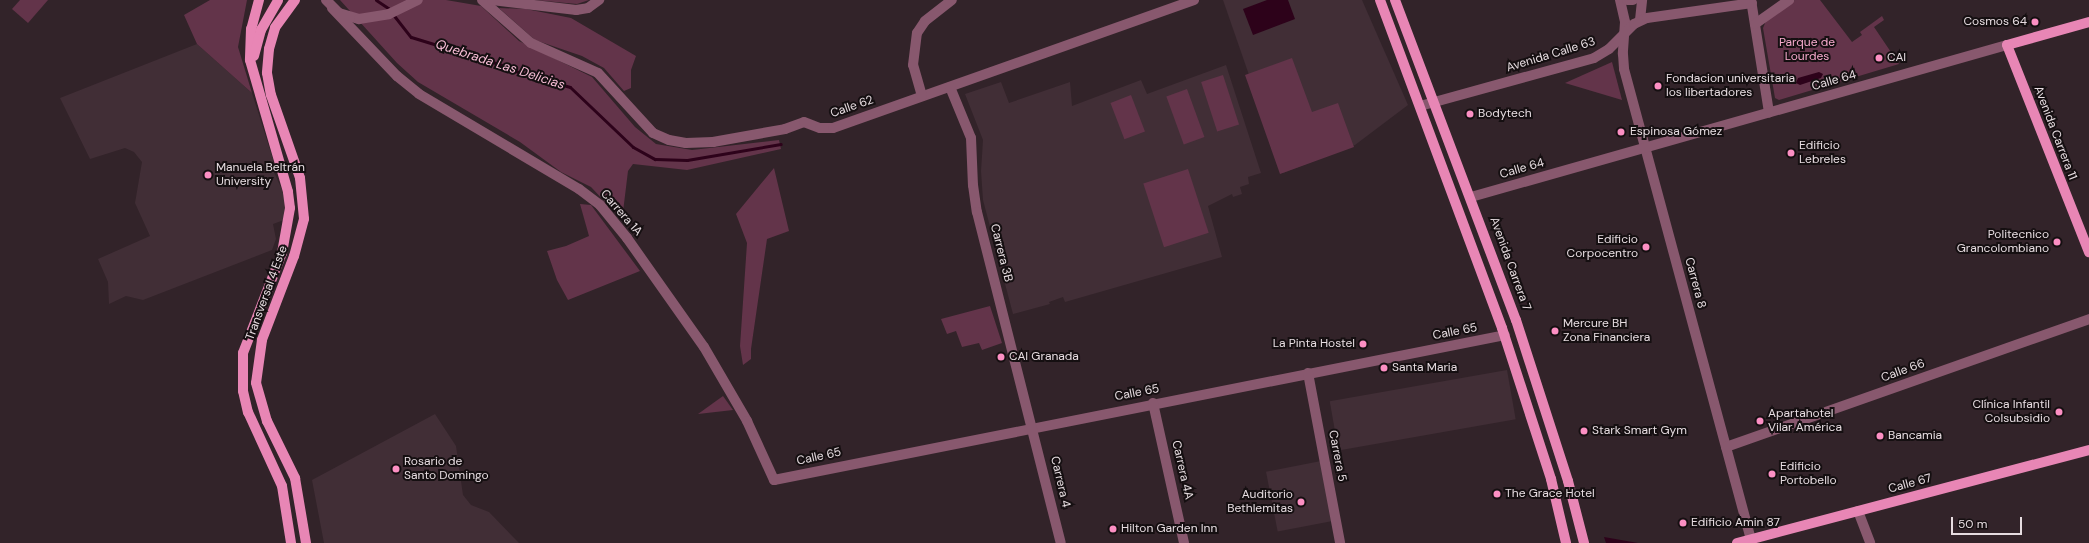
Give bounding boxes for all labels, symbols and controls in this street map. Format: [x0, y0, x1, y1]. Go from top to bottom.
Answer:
place label: Cosmos 64 [1963, 15, 2027, 29]
marker: Cosmos 64 [2030, 17, 2040, 27]
street label: Avenida Calle 63 [1505, 35, 1597, 75]
park label: Parque de Lourdes [1779, 36, 1835, 64]
water label: Quebrada Las Delicias [433, 37, 567, 93]
place label: CAI [1887, 51, 1906, 65]
marker: CAI [1874, 53, 1884, 63]
street label: Calle 64 [1810, 68, 1858, 94]
place label: Fondacion universitaria los libertadores [1666, 72, 1795, 100]
marker: Fondacion universitaria los libertadores [1653, 81, 1663, 91]
street label: Avenida Carrera 11 [2030, 84, 2080, 182]
street label: Calle 62 [829, 93, 875, 121]
place label: Bodytech [1478, 107, 1532, 121]
marker: Bodytech [1465, 109, 1475, 119]
place label: Espinosa Gómez [1630, 125, 1722, 139]
marker: Espinosa Gómez [1615, 126, 1627, 138]
place label: Edificio Lebreles [1799, 139, 1846, 167]
marker: Edificio Lebreles [1786, 148, 1796, 158]
street label: Calle 64 [1498, 156, 1546, 182]
place label: Manuela Beltrán University [216, 161, 305, 189]
marker: Manuela Beltrán University [203, 170, 213, 180]
street label: Carrera 1A [597, 187, 645, 239]
street label: Avenida Carrera 7 [1486, 215, 1534, 313]
street label: Carrera 3B [987, 223, 1015, 283]
place label: Politecnico Grancolombiano [1957, 228, 2049, 256]
place label: Edificio Corpocentro [1567, 233, 1638, 261]
marker: Politecnico Grancolombiano [2052, 237, 2062, 247]
marker: Edificio Corpocentro [1641, 242, 1651, 252]
street label: Transversal 4 Este [243, 244, 291, 342]
street label: Carrera 8 [1681, 256, 1709, 310]
place label: Mercure BH Zona Financiera [1563, 317, 1650, 345]
street label: Calle 65 [1431, 321, 1479, 343]
marker: Mercure BH Zona Financiera [1550, 326, 1560, 336]
place label: La Pinta Hostel [1273, 337, 1355, 351]
marker: La Pinta Hostel [1358, 339, 1368, 349]
place label: CAI Granada [1009, 350, 1079, 364]
marker: CAI Granada [996, 352, 1006, 362]
street label: Calle 66 [1879, 356, 1927, 386]
place label: Santa Maria [1392, 361, 1457, 375]
marker: Santa Maria [1379, 363, 1389, 373]
street label: Calle 65 [1113, 382, 1161, 404]
place label: Clínica Infantil Colsubsidio [1972, 398, 2050, 426]
marker: Clínica Infantil Colsubsidio [2053, 406, 2065, 418]
place label: Apartahotel Vilar América [1768, 407, 1842, 435]
marker: Apartahotel Vilar América [1755, 416, 1765, 426]
place label: Stark Smart Gym [1592, 424, 1687, 438]
marker: Stark Smart Gym [1579, 426, 1589, 436]
street label: Carrera 5 [1325, 429, 1349, 483]
place label: Bancamia [1888, 429, 1942, 443]
marker: Bancamia [1875, 431, 1885, 441]
street label: Carrera 4A [1168, 439, 1196, 501]
street label: Calle 65 [795, 445, 843, 469]
place label: Rosario de Santo Domingo [404, 455, 489, 483]
street label: Carrera 4 [1047, 455, 1073, 509]
place label: Edificio Portobello [1780, 460, 1837, 488]
marker: Rosario de Santo Domingo [391, 464, 401, 474]
marker: Edificio Portobello [1767, 469, 1777, 479]
street label: Calle 67 [1887, 471, 1933, 497]
place label: The Grace Hotel [1505, 487, 1595, 501]
place label: Auditorio Bethlemitas [1227, 488, 1293, 516]
marker: The Grace Hotel [1492, 489, 1502, 499]
marker: Auditorio Bethlemitas [1296, 497, 1306, 507]
scale bar [1953, 509, 2024, 535]
place label: Edificio Amin 87 [1691, 516, 1780, 530]
text: 50 m [1958, 516, 1987, 532]
marker: Edificio Amin 87 [1678, 518, 1688, 528]
place label: Hilton Garden Inn [1121, 522, 1217, 536]
marker: Hilton Garden Inn [1108, 524, 1118, 534]

